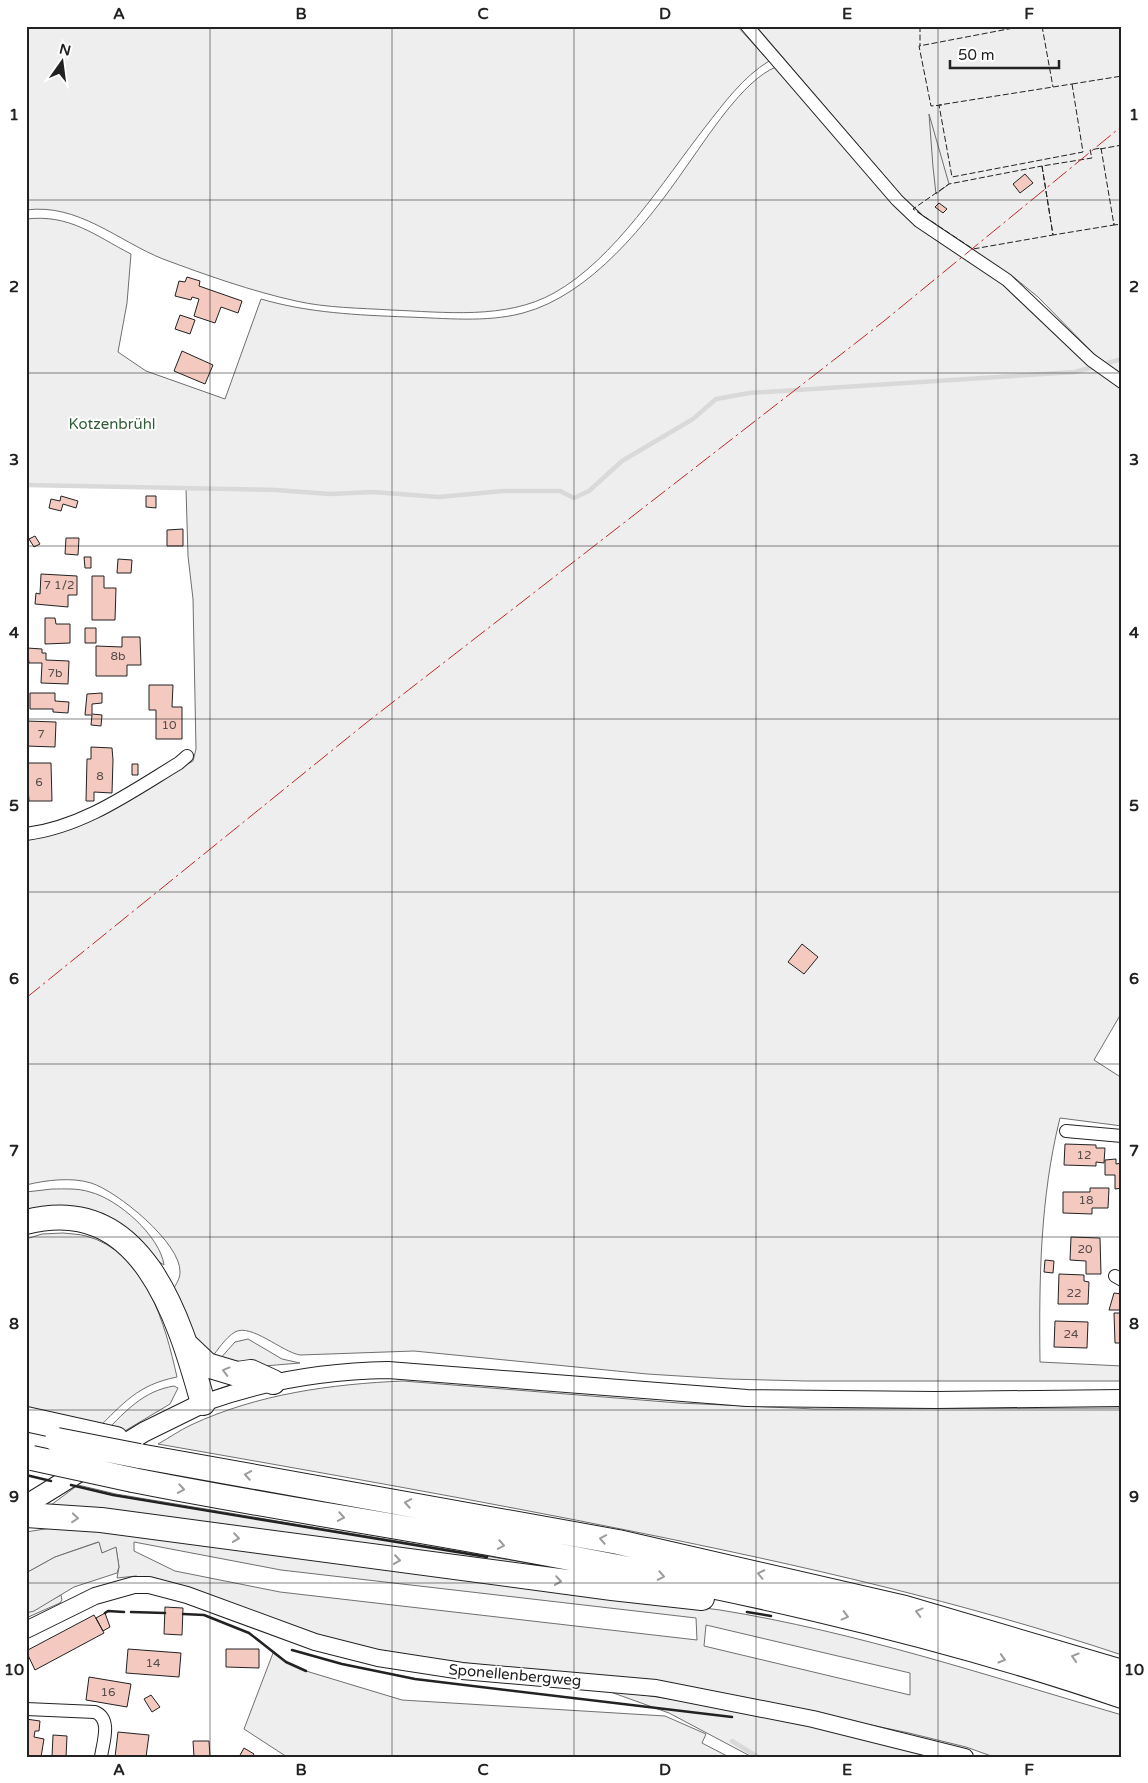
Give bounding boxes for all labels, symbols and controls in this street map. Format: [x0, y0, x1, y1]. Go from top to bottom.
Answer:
text: A [113, 4, 125, 24]
text: B [295, 4, 307, 24]
text: C [477, 4, 489, 24]
text: D [659, 4, 671, 24]
text: E [842, 4, 852, 24]
text: F [1024, 4, 1034, 24]
north arrow [38, 38, 88, 88]
scale bar [950, 38, 1059, 70]
text: N [58, 40, 73, 59]
text: 50 m [958, 46, 995, 64]
text: 1 [9, 105, 19, 125]
text: 1 [1129, 105, 1139, 125]
text: 2 [9, 277, 19, 297]
text: 2 [1129, 277, 1139, 297]
park label: Kotzenbrühl [68, 415, 156, 433]
text: 3 [9, 450, 19, 470]
text: 3 [1129, 450, 1139, 470]
house number: 7 1/2 [43, 578, 75, 592]
text: 4 [9, 623, 19, 643]
text: 4 [1129, 623, 1139, 643]
house number: 8b [110, 649, 126, 663]
house number: 7b [47, 666, 63, 680]
house number: 10 [161, 718, 177, 732]
house number: 7 [37, 727, 45, 741]
house number: 8 [96, 769, 104, 783]
house number: 6 [35, 775, 43, 789]
text: 5 [9, 796, 19, 816]
text: 5 [1129, 796, 1139, 816]
text: 6 [9, 969, 19, 989]
text: 6 [1129, 969, 1139, 989]
text: 7 [9, 1141, 19, 1161]
text: 7 [1129, 1141, 1139, 1161]
house number: 12 [1076, 1148, 1092, 1162]
house number: 18 [1078, 1193, 1094, 1207]
house number: 20 [1077, 1242, 1093, 1256]
house number: 22 [1066, 1286, 1082, 1300]
text: 8 [9, 1314, 19, 1334]
text: 8 [1129, 1314, 1139, 1334]
house number: 24 [1063, 1327, 1079, 1341]
one-way arrow [222, 1366, 231, 1377]
one-way arrow [243, 1471, 252, 1481]
one-way arrow [177, 1484, 186, 1494]
text: 9 [9, 1487, 19, 1507]
text: 9 [1129, 1487, 1139, 1507]
one-way arrow [403, 1499, 412, 1509]
one-way arrow [71, 1512, 79, 1523]
one-way arrow [337, 1512, 346, 1522]
one-way arrow [232, 1533, 240, 1543]
one-way arrow [598, 1534, 607, 1544]
one-way arrow [497, 1540, 506, 1550]
one-way arrow [393, 1554, 401, 1565]
one-way arrow [757, 1569, 766, 1580]
one-way arrow [656, 1571, 665, 1581]
one-way arrow [555, 1575, 563, 1586]
one-way arrow [915, 1607, 924, 1618]
one-way arrow [840, 1611, 848, 1621]
one-way arrow [997, 1653, 1005, 1663]
one-way arrow [1072, 1653, 1080, 1663]
house number: 14 [145, 1656, 161, 1670]
text: 10 [4, 1660, 24, 1680]
street label: Sponellenbergweg [448, 1660, 582, 1690]
text: 10 [1124, 1660, 1144, 1680]
house number: 16 [100, 1685, 116, 1699]
text: A [113, 1760, 125, 1780]
text: B [295, 1760, 307, 1780]
text: C [477, 1760, 489, 1780]
text: D [659, 1760, 671, 1780]
text: E [842, 1760, 852, 1780]
text: F [1024, 1760, 1034, 1780]

